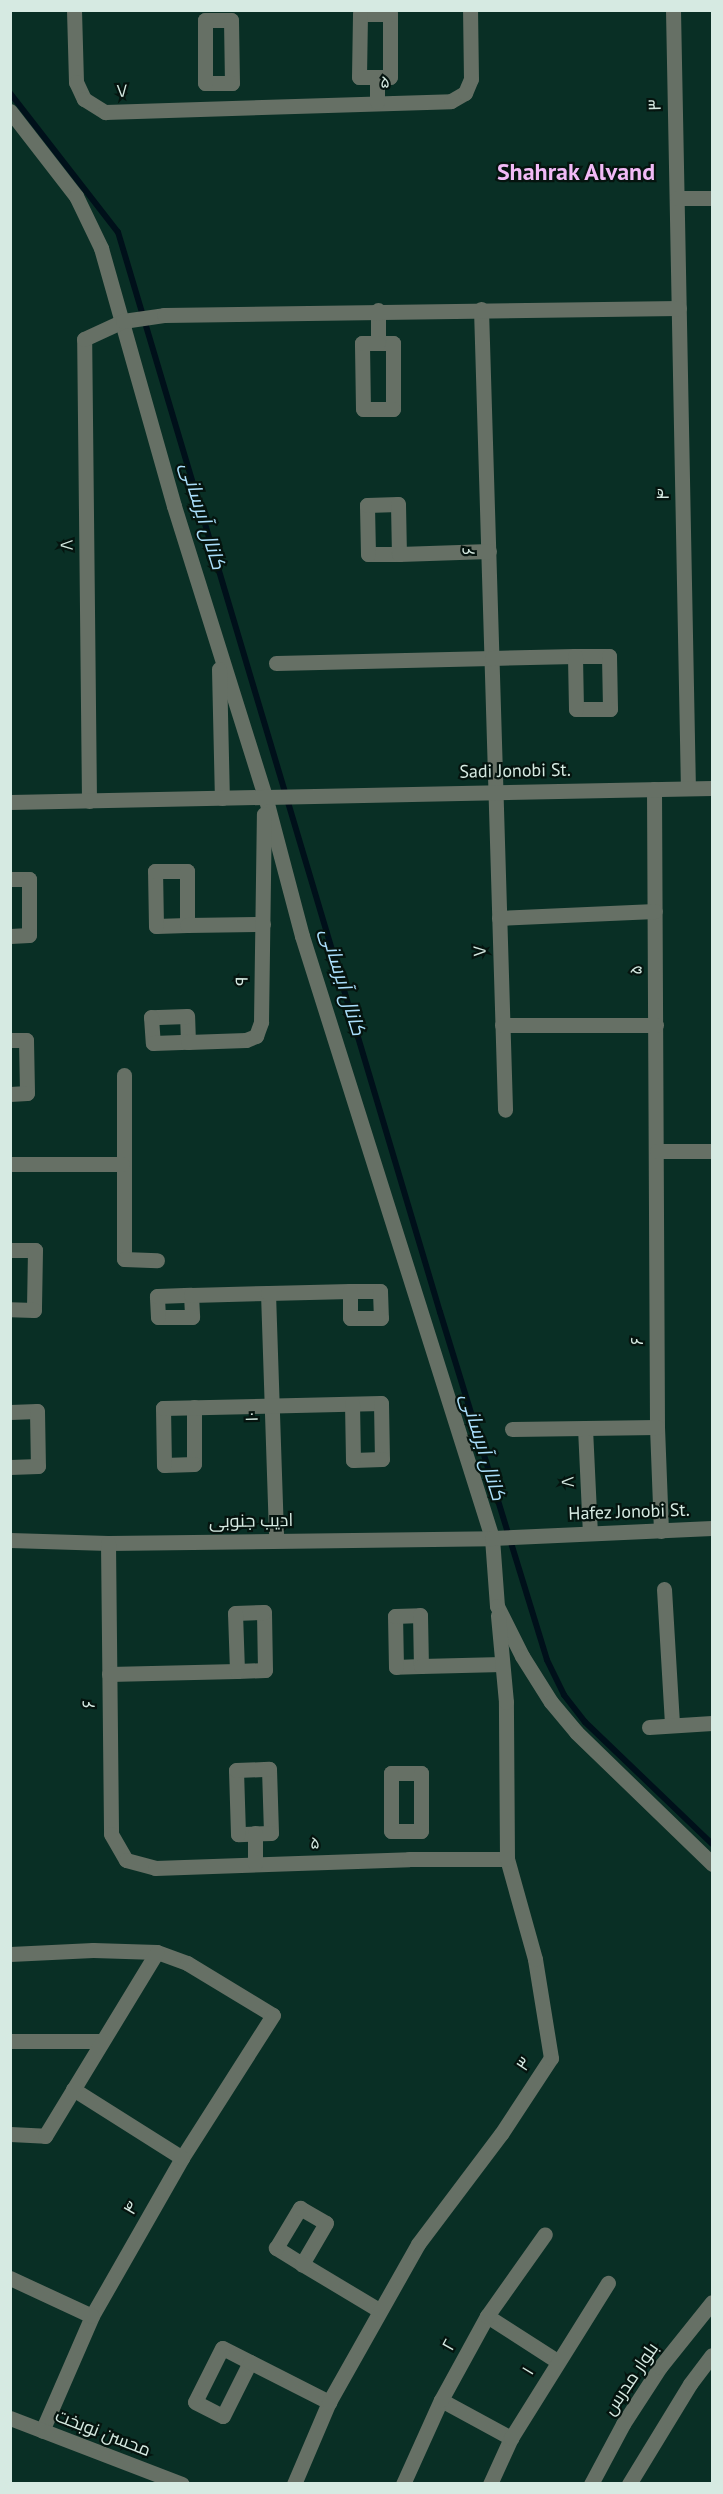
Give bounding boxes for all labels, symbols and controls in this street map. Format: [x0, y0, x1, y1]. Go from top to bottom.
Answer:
street label: ۵ [380, 71, 390, 93]
street label: ۷ [116, 80, 128, 102]
street label: ۳ [644, 99, 666, 111]
district label: Shahrak Alvand [496, 158, 656, 186]
water label: کانال آبرسانی [175, 460, 231, 572]
street label: ۴ [652, 488, 674, 500]
street label: ۸ [56, 539, 78, 551]
street label: ۶ [458, 546, 480, 556]
street label: Sadi Jonobi St. [459, 759, 571, 783]
water label: کانال آبرسانی [315, 926, 371, 1038]
street label: ۷ [469, 945, 491, 957]
street label: ۵ [625, 965, 647, 975]
street label: ۹ [231, 976, 253, 986]
street label: ۶ [626, 1337, 648, 1345]
water label: کانال آبرسانی [455, 1391, 511, 1503]
street label: ۱۰ [241, 1412, 263, 1422]
street label: ۸ [557, 1476, 579, 1488]
street label: Hafez Jonobi St. [568, 1499, 690, 1525]
street label: ادیب جنوبی [209, 1509, 293, 1533]
street label: ۶ [78, 1700, 100, 1708]
street label: ۵ [310, 1832, 320, 1854]
street label: ۳ [512, 2053, 536, 2075]
street label: ۴ [119, 2197, 143, 2219]
street label: ۲ [437, 2336, 461, 2354]
street label: بلوار مدرس [599, 2339, 663, 2419]
street label: ۱ [517, 2363, 539, 2379]
street label: محسن نوبخت [52, 2405, 154, 2461]

